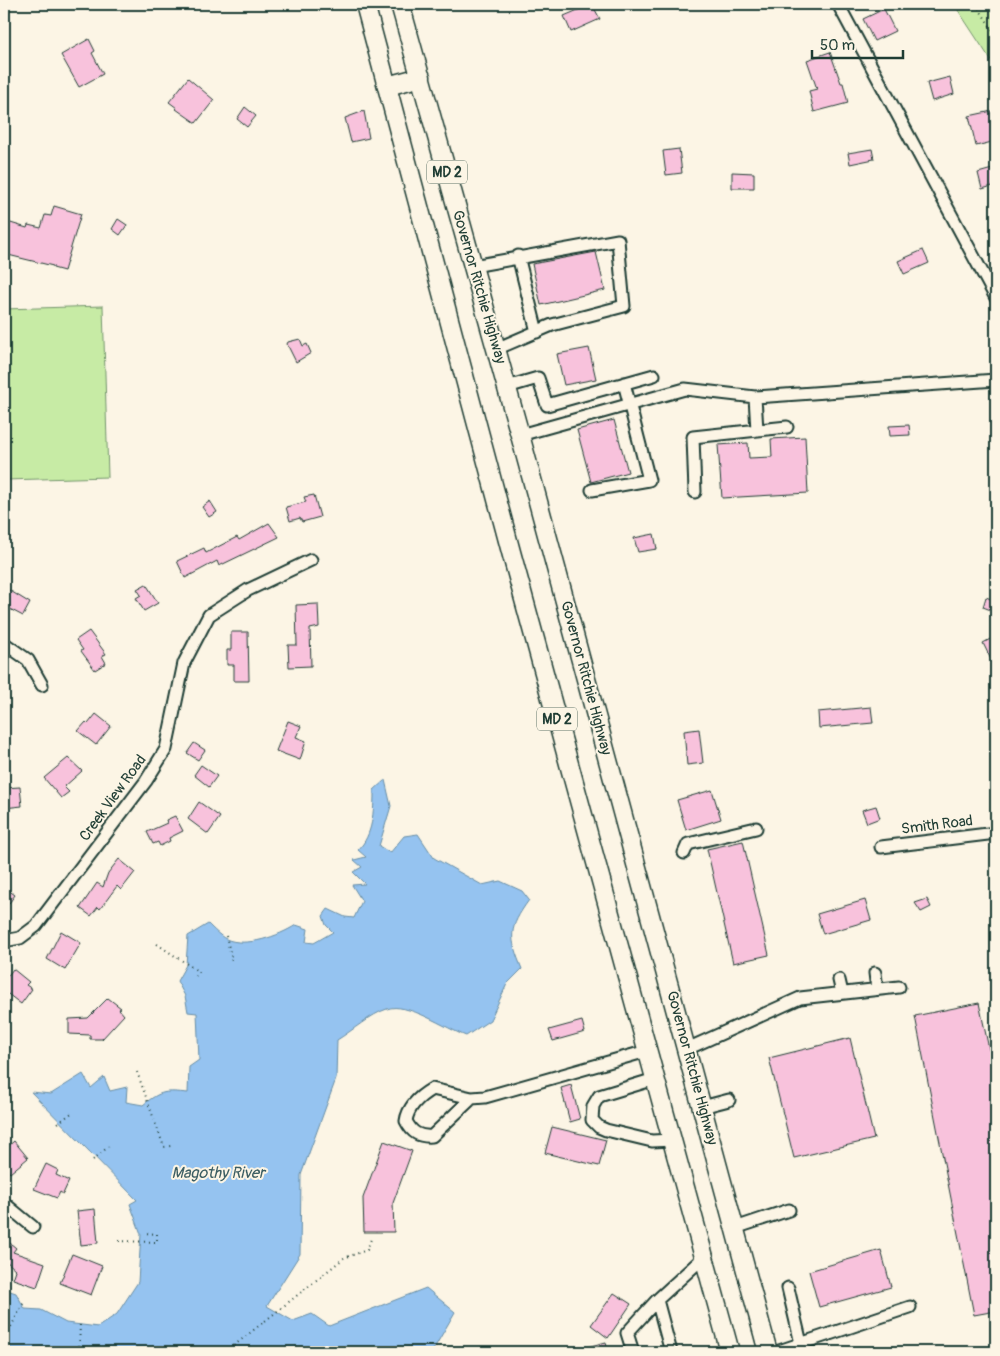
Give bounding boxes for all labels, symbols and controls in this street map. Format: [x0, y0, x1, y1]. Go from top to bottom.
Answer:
scale bar [812, 28, 904, 60]
text: 50 m [820, 36, 855, 55]
road number: MD 2 [427, 160, 467, 183]
street label: Governor Ritchie Highway [448, 208, 510, 367]
street label: Governor Ritchie Highway [556, 599, 616, 758]
road number: MD 2 [537, 708, 577, 731]
street label: Creek View Road [75, 751, 151, 845]
street label: Smith Road [900, 811, 974, 839]
street label: Governor Ritchie Highway [662, 989, 722, 1148]
water label: Magothy River [171, 1163, 267, 1183]

